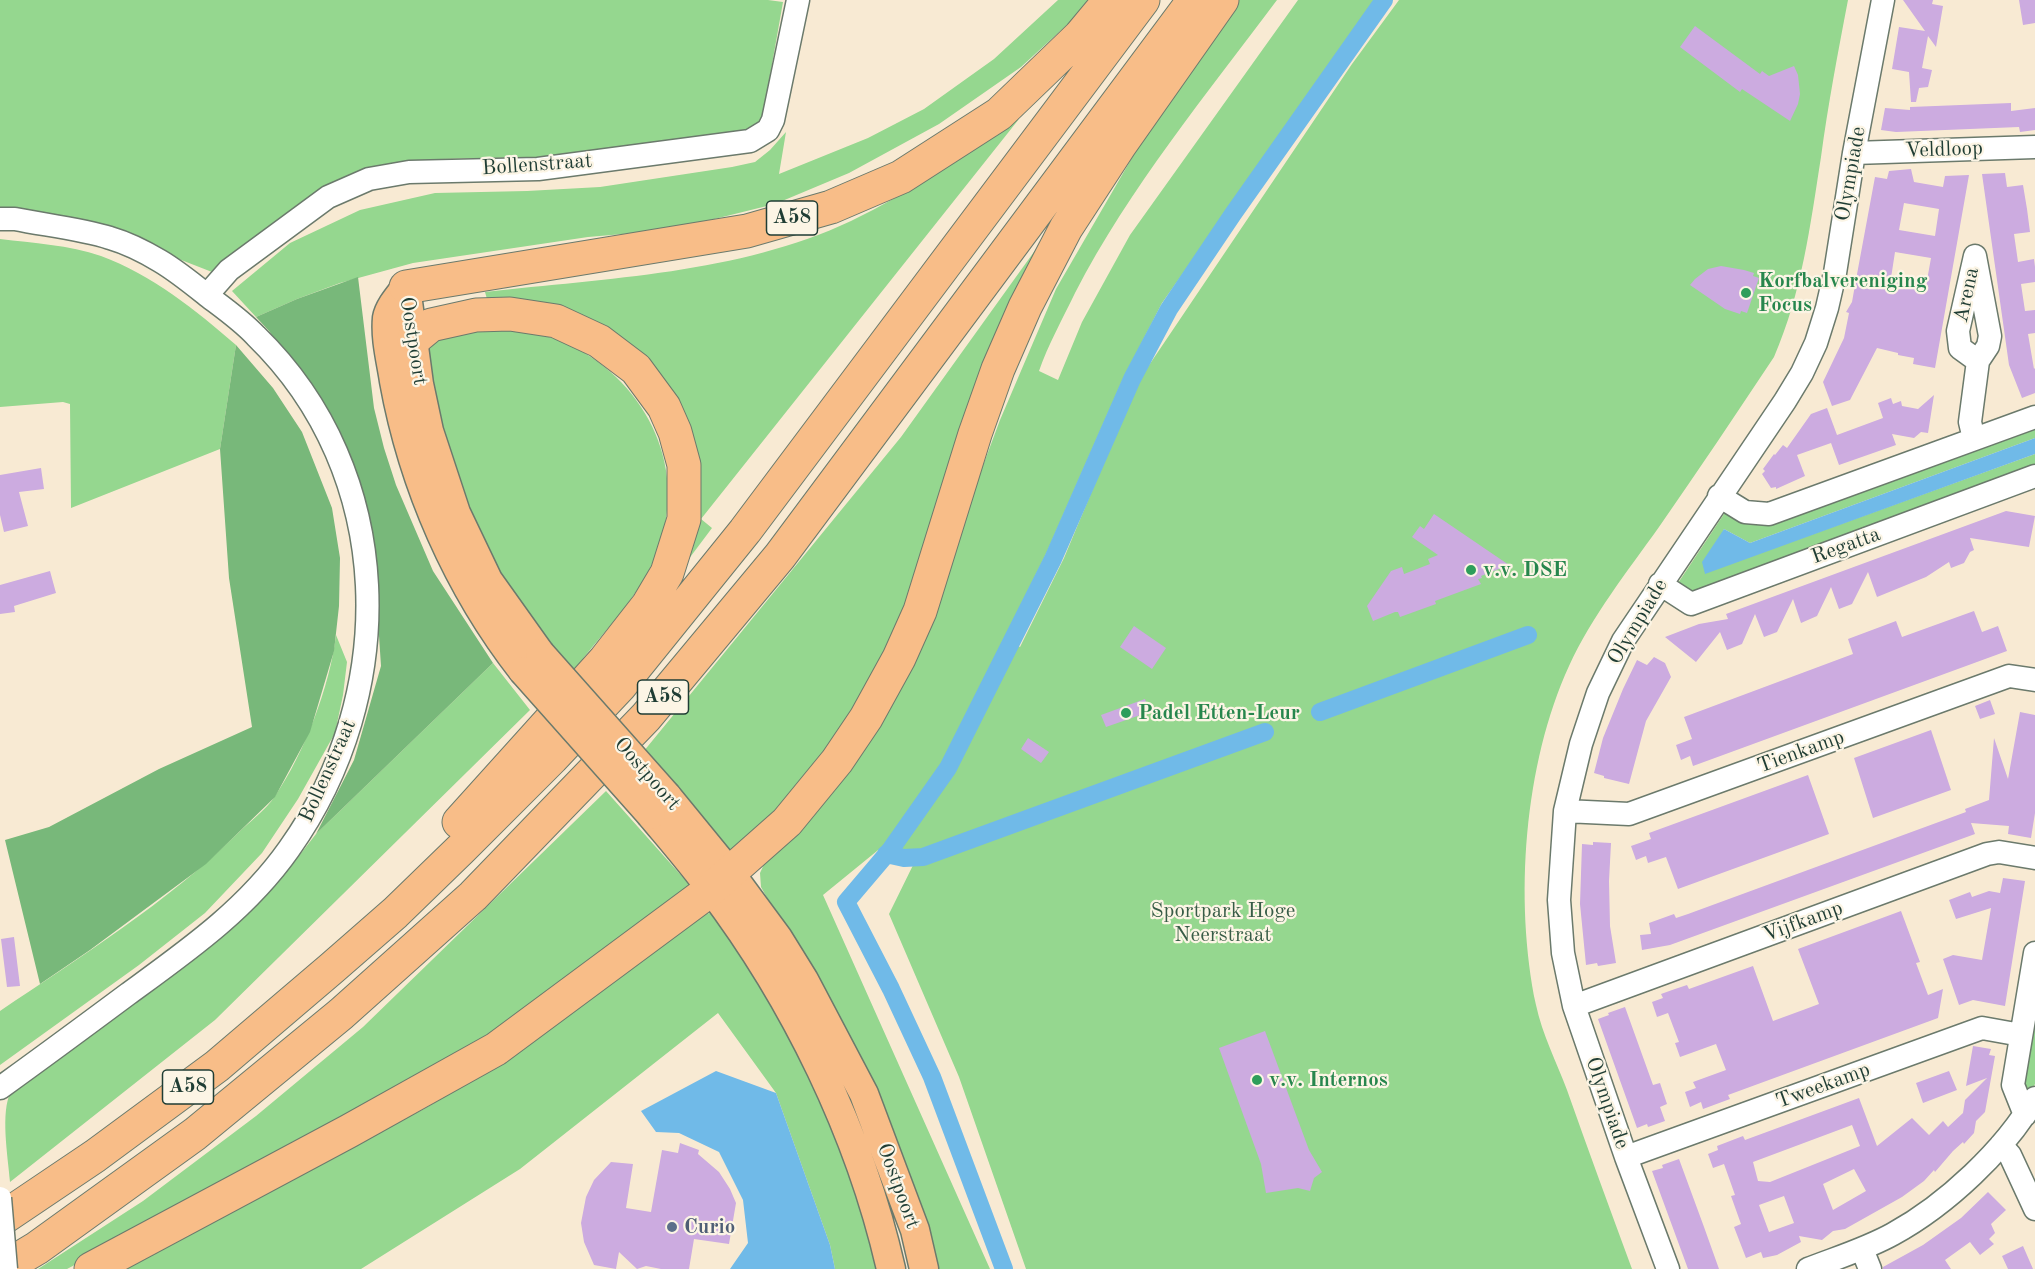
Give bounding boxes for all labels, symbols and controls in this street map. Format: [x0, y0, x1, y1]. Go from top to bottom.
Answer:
street label: Olympiade [1830, 125, 1872, 223]
street label: Veldloop [1905, 136, 1983, 164]
street label: Bollenstraat [481, 149, 593, 181]
road number: A58 [766, 201, 818, 235]
street label: Arena [1949, 265, 1985, 325]
place label: Korfbalvereniging Focus [1758, 268, 1927, 318]
marker: Korfbalvereniging Focus [1739, 286, 1753, 300]
street label: Oostpoort [394, 295, 432, 387]
street label: Regatta [1808, 522, 1884, 570]
place label: v.v. DSE [1483, 557, 1567, 583]
marker: v.v. DSE [1464, 563, 1478, 577]
street label: Olympiade [1603, 574, 1673, 670]
road number: A58 [638, 680, 688, 714]
place label: Padel Etten-Leur [1138, 700, 1300, 726]
marker: Padel Etten-Leur [1119, 706, 1133, 720]
street label: Bollenstraat [294, 715, 362, 827]
street label: Tienkamp [1754, 725, 1848, 779]
street label: Oostpoort [608, 732, 686, 816]
street label: Vijfkamp [1759, 896, 1847, 948]
park label: Sportpark Hoge Neerstraat [1151, 898, 1295, 948]
street label: Olympiade [1580, 1054, 1634, 1152]
street label: Tweekamp [1772, 1057, 1874, 1115]
place label: v.v. Internos [1269, 1067, 1388, 1093]
road number: A58 [162, 1070, 213, 1104]
marker: v.v. Internos [1250, 1073, 1264, 1087]
street label: Oostpoort [871, 1140, 925, 1232]
place label: Curio [684, 1214, 735, 1240]
marker: Curio [665, 1220, 679, 1234]

